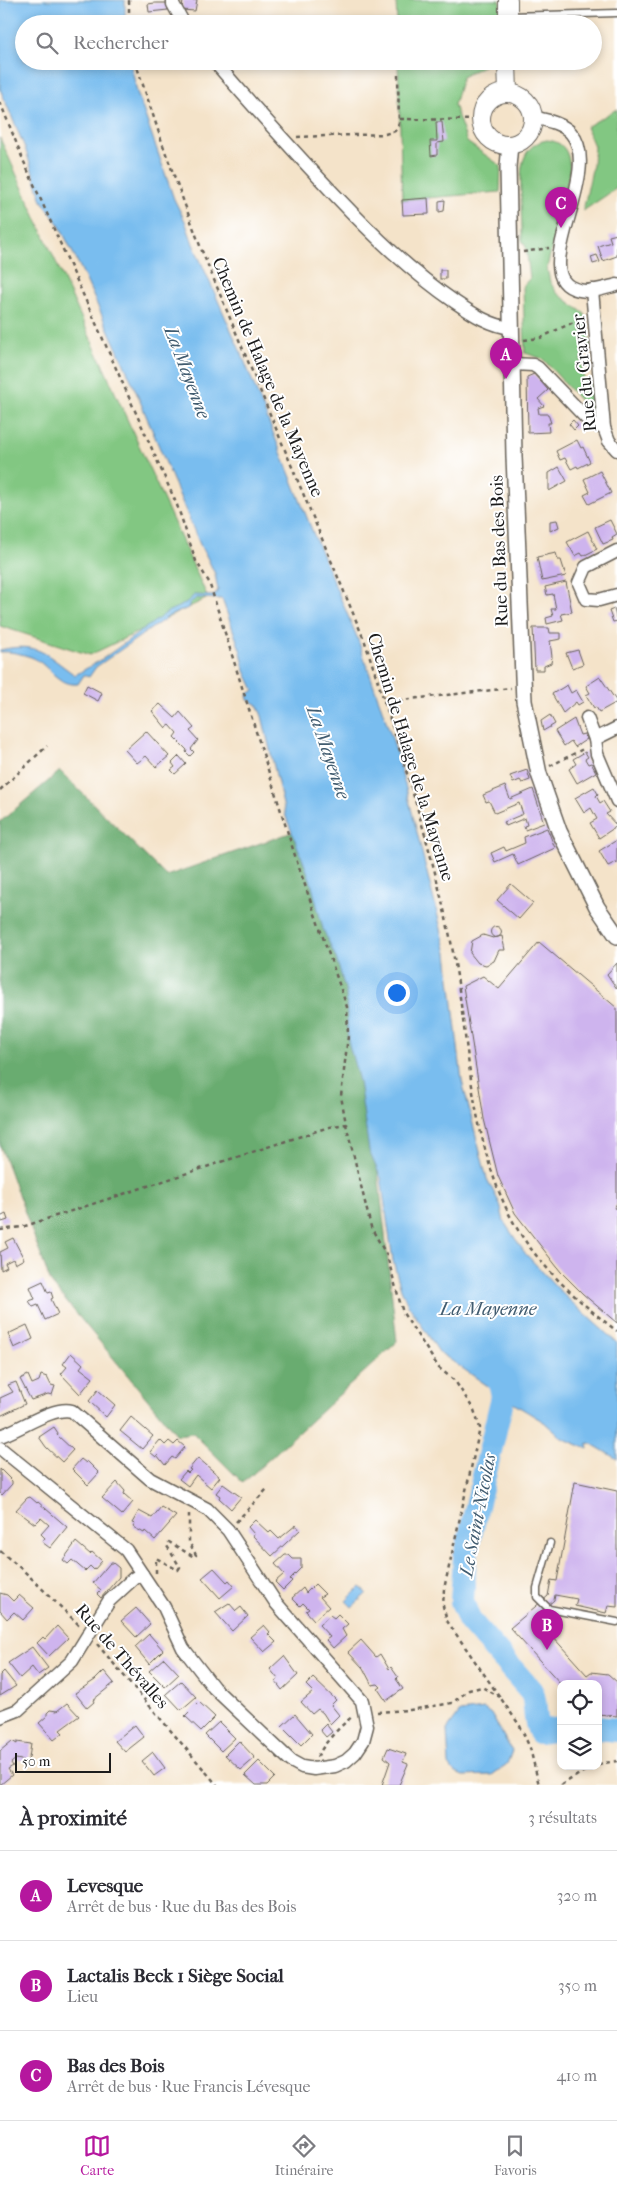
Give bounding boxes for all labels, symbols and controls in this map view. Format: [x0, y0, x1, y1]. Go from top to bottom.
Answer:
search box [15, 15, 602, 70]
icon: search [33, 29, 61, 57]
text: Rechercher [73, 32, 169, 54]
pin: C [545, 187, 577, 228]
street label: Chemin de Halage de la Mayenne [207, 254, 328, 500]
street label: Rue du Gravier [568, 313, 601, 433]
water label: La Mayenne [159, 321, 215, 423]
pin: A [490, 338, 522, 379]
street label: Rue du Bas des Bois [486, 474, 513, 627]
street label: Chemin de Halage de la Mayenne [363, 630, 458, 884]
water label: La Mayenne [301, 701, 355, 803]
your location [384, 980, 410, 1006]
water label: La Mayenne [437, 1298, 538, 1320]
water label: Le Saint-Nicolas [455, 1451, 501, 1581]
street label: Rue de Thévalles [70, 1600, 173, 1713]
pin: B [531, 1609, 563, 1650]
map controls [557, 1680, 602, 1770]
button: locate [557, 1680, 602, 1725]
button: layers [557, 1725, 602, 1770]
scale bar [15, 1750, 111, 1773]
text: 50 m [22, 1753, 50, 1770]
text: À proximité [20, 1806, 127, 1830]
text: 3 résultats [528, 1808, 597, 1827]
text: Levesque [67, 1875, 143, 1897]
text: A [31, 1886, 41, 1905]
text: 320 m [557, 1886, 597, 1905]
text: Arrêt de bus · Rue du Bas des Bois [67, 1897, 296, 1916]
text: Lactalis Beck 1 Siège Social [67, 1965, 284, 1987]
text: B [31, 1976, 41, 1995]
text: 350 m [558, 1976, 597, 1995]
text: Lieu [67, 1987, 98, 2006]
text: Bas des Bois [67, 2055, 165, 2077]
text: C [31, 2066, 41, 2085]
text: 410 m [556, 2066, 597, 2085]
text: Arrêt de bus · Rue Francis Lévesque [67, 2077, 310, 2096]
tab: Carte [80, 2132, 114, 2179]
tab: Itinéraire [275, 2132, 333, 2179]
tab: Favoris [494, 2132, 537, 2179]

